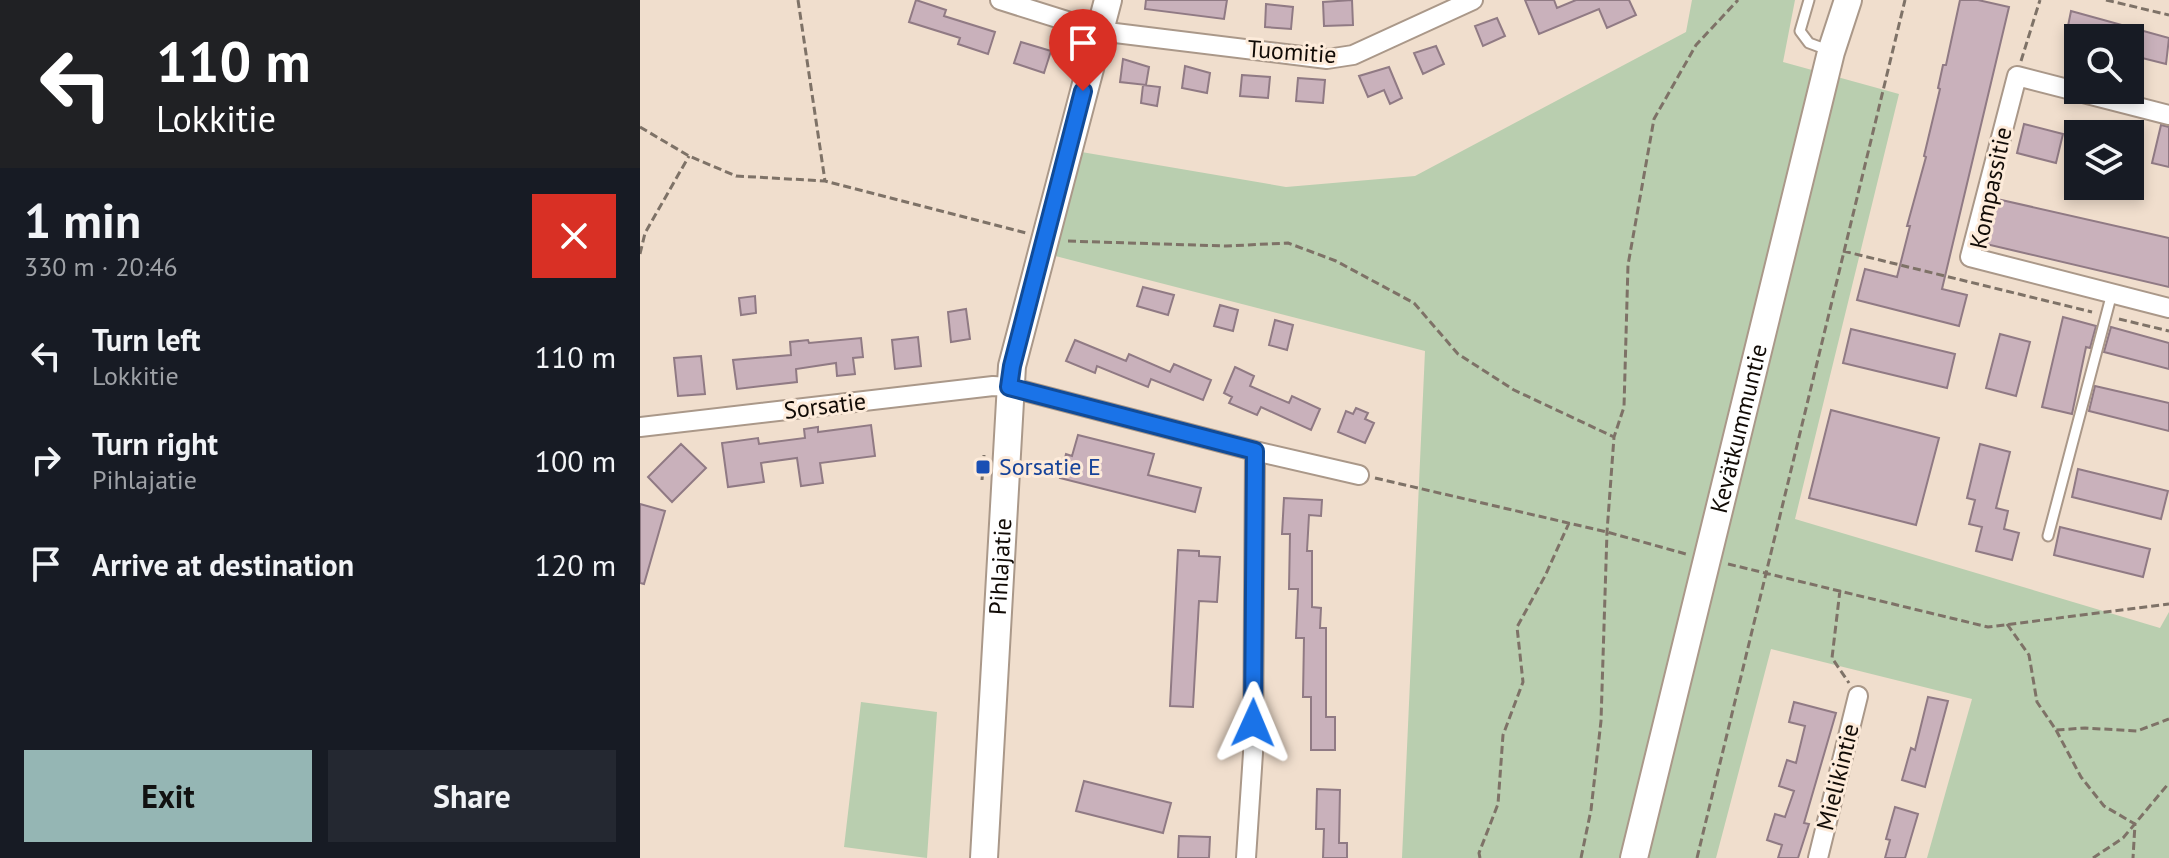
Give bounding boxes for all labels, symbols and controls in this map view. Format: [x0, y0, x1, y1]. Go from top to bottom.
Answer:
pin [1049, 9, 1117, 91]
icon: arrive [1061, 21, 1105, 65]
map controls [2064, 24, 2144, 200]
button: search [2064, 24, 2144, 104]
text: 110 m [156, 25, 311, 97]
icon: left [24, 32, 128, 136]
street label: Tuomitie [1246, 33, 1338, 70]
text: Lokkitie [156, 95, 276, 142]
button: layers [2064, 120, 2144, 200]
street label: Kompassitie [1962, 124, 2019, 252]
text: 1 min [24, 189, 141, 251]
button: close [532, 194, 616, 278]
text: 330 m · 20:46 [24, 250, 178, 283]
text: Turn left [92, 320, 200, 359]
icon: left [24, 334, 68, 378]
text: 110 m [535, 337, 616, 376]
street label: Kevätkummuntie [1703, 341, 1774, 516]
text: Lokkitie [92, 359, 179, 392]
street label: Sorsatie [782, 385, 868, 426]
text: Turn right [92, 424, 218, 463]
icon: right [24, 438, 68, 482]
text: 100 m [535, 441, 616, 480]
place label: Sorsatie E [999, 451, 1101, 482]
marker: Sorsatie E [974, 458, 992, 476]
text: Pihlajatie [92, 463, 197, 496]
street label: Pihlajatie [982, 517, 1018, 616]
icon: arrive [24, 542, 68, 586]
text: Arrive at destination [92, 545, 354, 584]
text: 120 m [535, 545, 616, 584]
position arrow [1211, 681, 1295, 765]
street label: Mielikintie [1809, 720, 1866, 833]
button: Exit [24, 750, 312, 842]
button: Share [328, 750, 616, 842]

